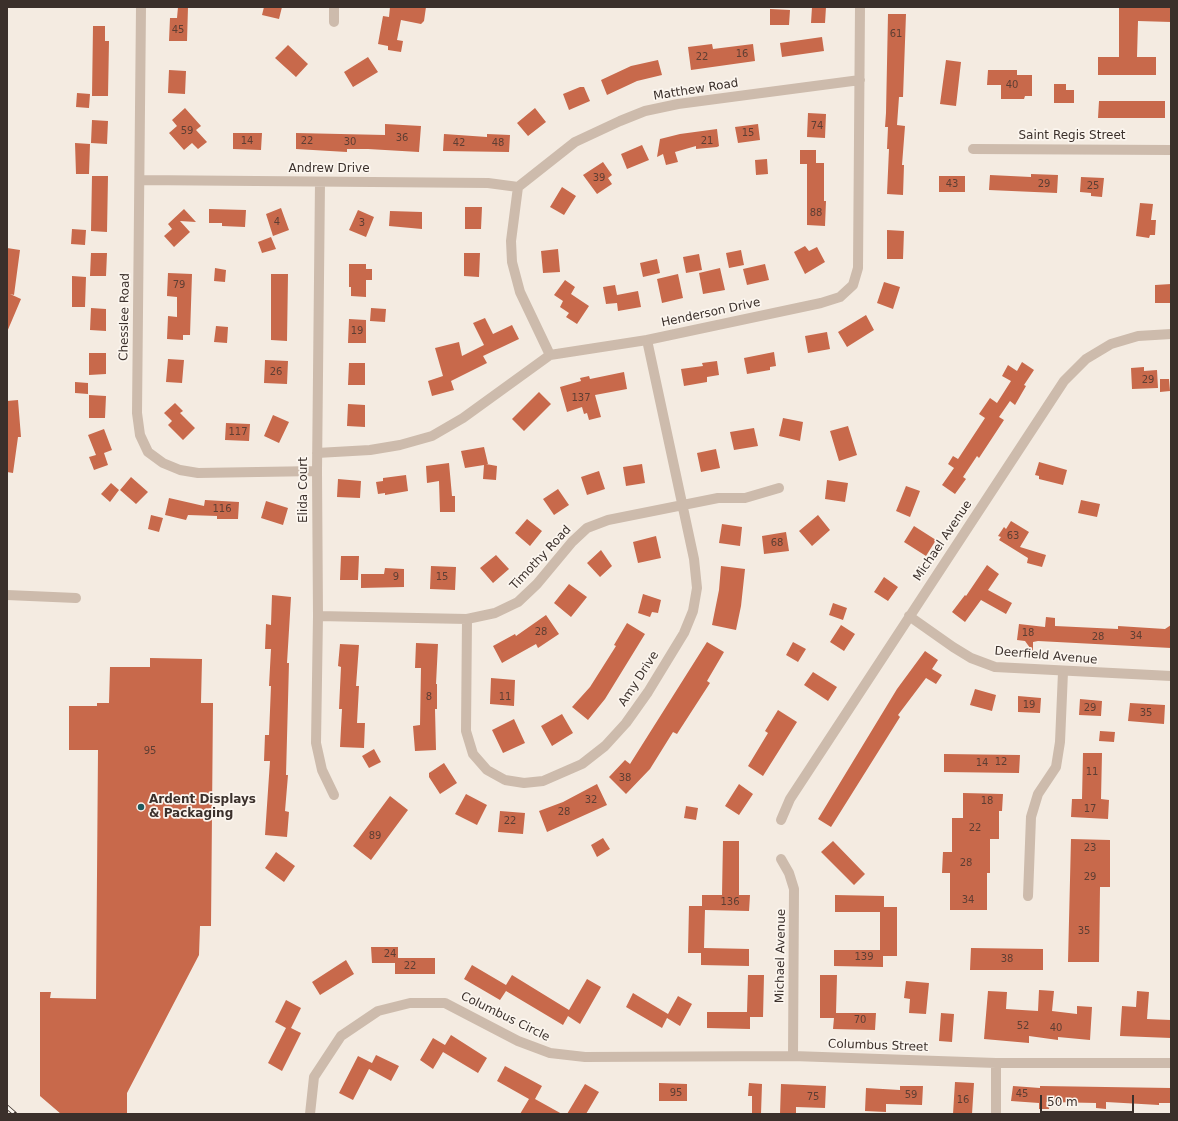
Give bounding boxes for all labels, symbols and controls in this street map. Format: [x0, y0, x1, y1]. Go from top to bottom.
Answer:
house number: 45 [172, 24, 184, 36]
house number: 61 [890, 28, 902, 40]
house number: 16 [736, 48, 748, 60]
house number: 22 [696, 51, 708, 63]
street label: Matthew Road [652, 76, 740, 104]
house number: 40 [1006, 79, 1018, 91]
house number: 74 [811, 120, 823, 132]
house number: 59 [181, 125, 193, 137]
house number: 15 [742, 127, 754, 139]
street label: Saint Regis Street [1018, 129, 1126, 143]
house number: 36 [396, 132, 408, 144]
house number: 14 [241, 135, 253, 147]
house number: 22 [301, 135, 313, 147]
house number: 21 [701, 135, 713, 147]
house number: 30 [344, 136, 356, 148]
house number: 42 [453, 137, 465, 149]
house number: 48 [492, 137, 504, 149]
street label: Andrew Drive [288, 162, 370, 176]
house number: 39 [593, 172, 605, 184]
house number: 43 [946, 178, 958, 190]
house number: 29 [1038, 178, 1050, 190]
house number: 25 [1087, 180, 1099, 192]
house number: 88 [810, 207, 822, 219]
house number: 4 [274, 216, 280, 228]
house number: 3 [359, 217, 365, 229]
street label: Chesslee Road [117, 273, 133, 361]
house number: 79 [173, 279, 185, 291]
street label: Henderson Drive [660, 295, 762, 331]
house number: 19 [351, 325, 363, 337]
house number: 26 [270, 366, 282, 378]
house number: 29 [1142, 374, 1154, 386]
house number: 137 [571, 392, 591, 404]
house number: 117 [228, 426, 248, 438]
street label: Elida Court [297, 457, 311, 523]
street label: Michael Avenue [911, 498, 975, 584]
house number: 116 [212, 503, 232, 515]
street label: Timothy Road [508, 523, 574, 593]
house number: 63 [1007, 530, 1019, 542]
house number: 68 [771, 537, 783, 549]
house number: 9 [393, 571, 399, 583]
house number: 15 [436, 571, 448, 583]
house number: 28 [535, 626, 547, 638]
house number: 18 [1022, 627, 1034, 639]
house number: 34 [1130, 630, 1142, 642]
house number: 28 [1092, 631, 1104, 643]
street label: Deerfield Avenue [994, 644, 1098, 668]
street label: Amy Drive [616, 649, 662, 709]
house number: 8 [426, 691, 432, 703]
house number: 11 [499, 691, 511, 703]
house number: 19 [1023, 699, 1035, 711]
house number: 29 [1084, 702, 1096, 714]
house number: 35 [1140, 707, 1152, 719]
house number: 95 [144, 745, 156, 757]
house number: 12 [995, 756, 1007, 768]
house number: 14 [976, 757, 988, 769]
house number: 11 [1086, 766, 1098, 778]
house number: 38 [619, 772, 631, 784]
place label: Ardent Displays & Packaging [149, 793, 256, 821]
house number: 32 [585, 794, 597, 806]
house number: 18 [981, 795, 993, 807]
marker: Ardent Displays & Packaging [136, 802, 146, 812]
house number: 17 [1084, 803, 1096, 815]
house number: 28 [558, 806, 570, 818]
house number: 22 [504, 815, 516, 827]
house number: 22 [969, 822, 981, 834]
house number: 89 [369, 830, 381, 842]
house number: 23 [1084, 842, 1096, 854]
house number: 28 [960, 857, 972, 869]
house number: 29 [1084, 871, 1096, 883]
house number: 34 [962, 894, 974, 906]
house number: 136 [720, 896, 740, 908]
street label: Michael Avenue [773, 909, 789, 1003]
house number: 35 [1078, 925, 1090, 937]
house number: 24 [384, 948, 396, 960]
house number: 139 [854, 951, 874, 963]
house number: 38 [1001, 953, 1013, 965]
house number: 22 [404, 960, 416, 972]
street label: Columbus Circle [458, 989, 552, 1045]
house number: 70 [854, 1014, 866, 1026]
house number: 52 [1017, 1020, 1029, 1032]
house number: 40 [1050, 1022, 1062, 1034]
street label: Columbus Street [828, 1037, 928, 1055]
house number: 95 [670, 1087, 682, 1099]
scale bar [1042, 1087, 1136, 1113]
house number: 45 [1016, 1088, 1028, 1100]
house number: 59 [905, 1089, 917, 1101]
house number: 75 [807, 1091, 819, 1103]
house number: 16 [957, 1094, 969, 1106]
text: 50 m [1047, 1095, 1078, 1109]

